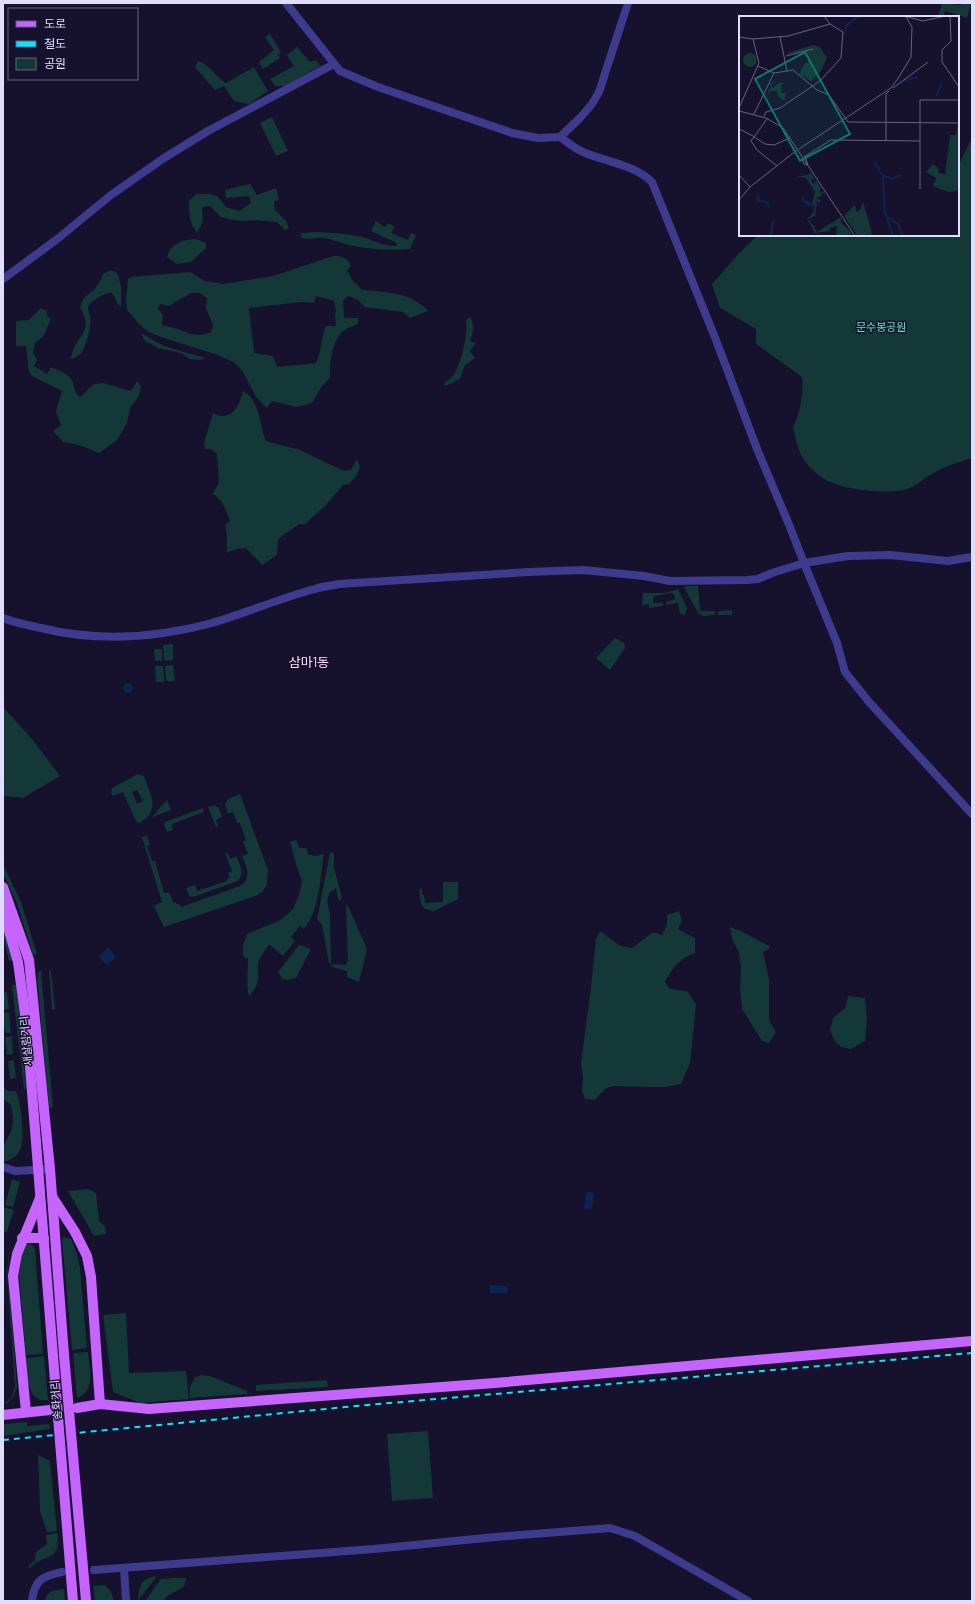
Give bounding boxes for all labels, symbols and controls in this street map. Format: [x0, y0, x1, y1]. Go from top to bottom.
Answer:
legend [8, 8, 138, 80]
text: 도로 [44, 16, 66, 30]
inset map [739, 16, 959, 236]
text: 철도 [44, 36, 66, 50]
text: 공원 [44, 56, 66, 70]
park label: 문수봉공원 [856, 320, 906, 333]
district label: 삼마1동 [289, 654, 329, 670]
street label: 새살림거리 [16, 1015, 35, 1067]
street label: 송화거리 [47, 1379, 64, 1421]

